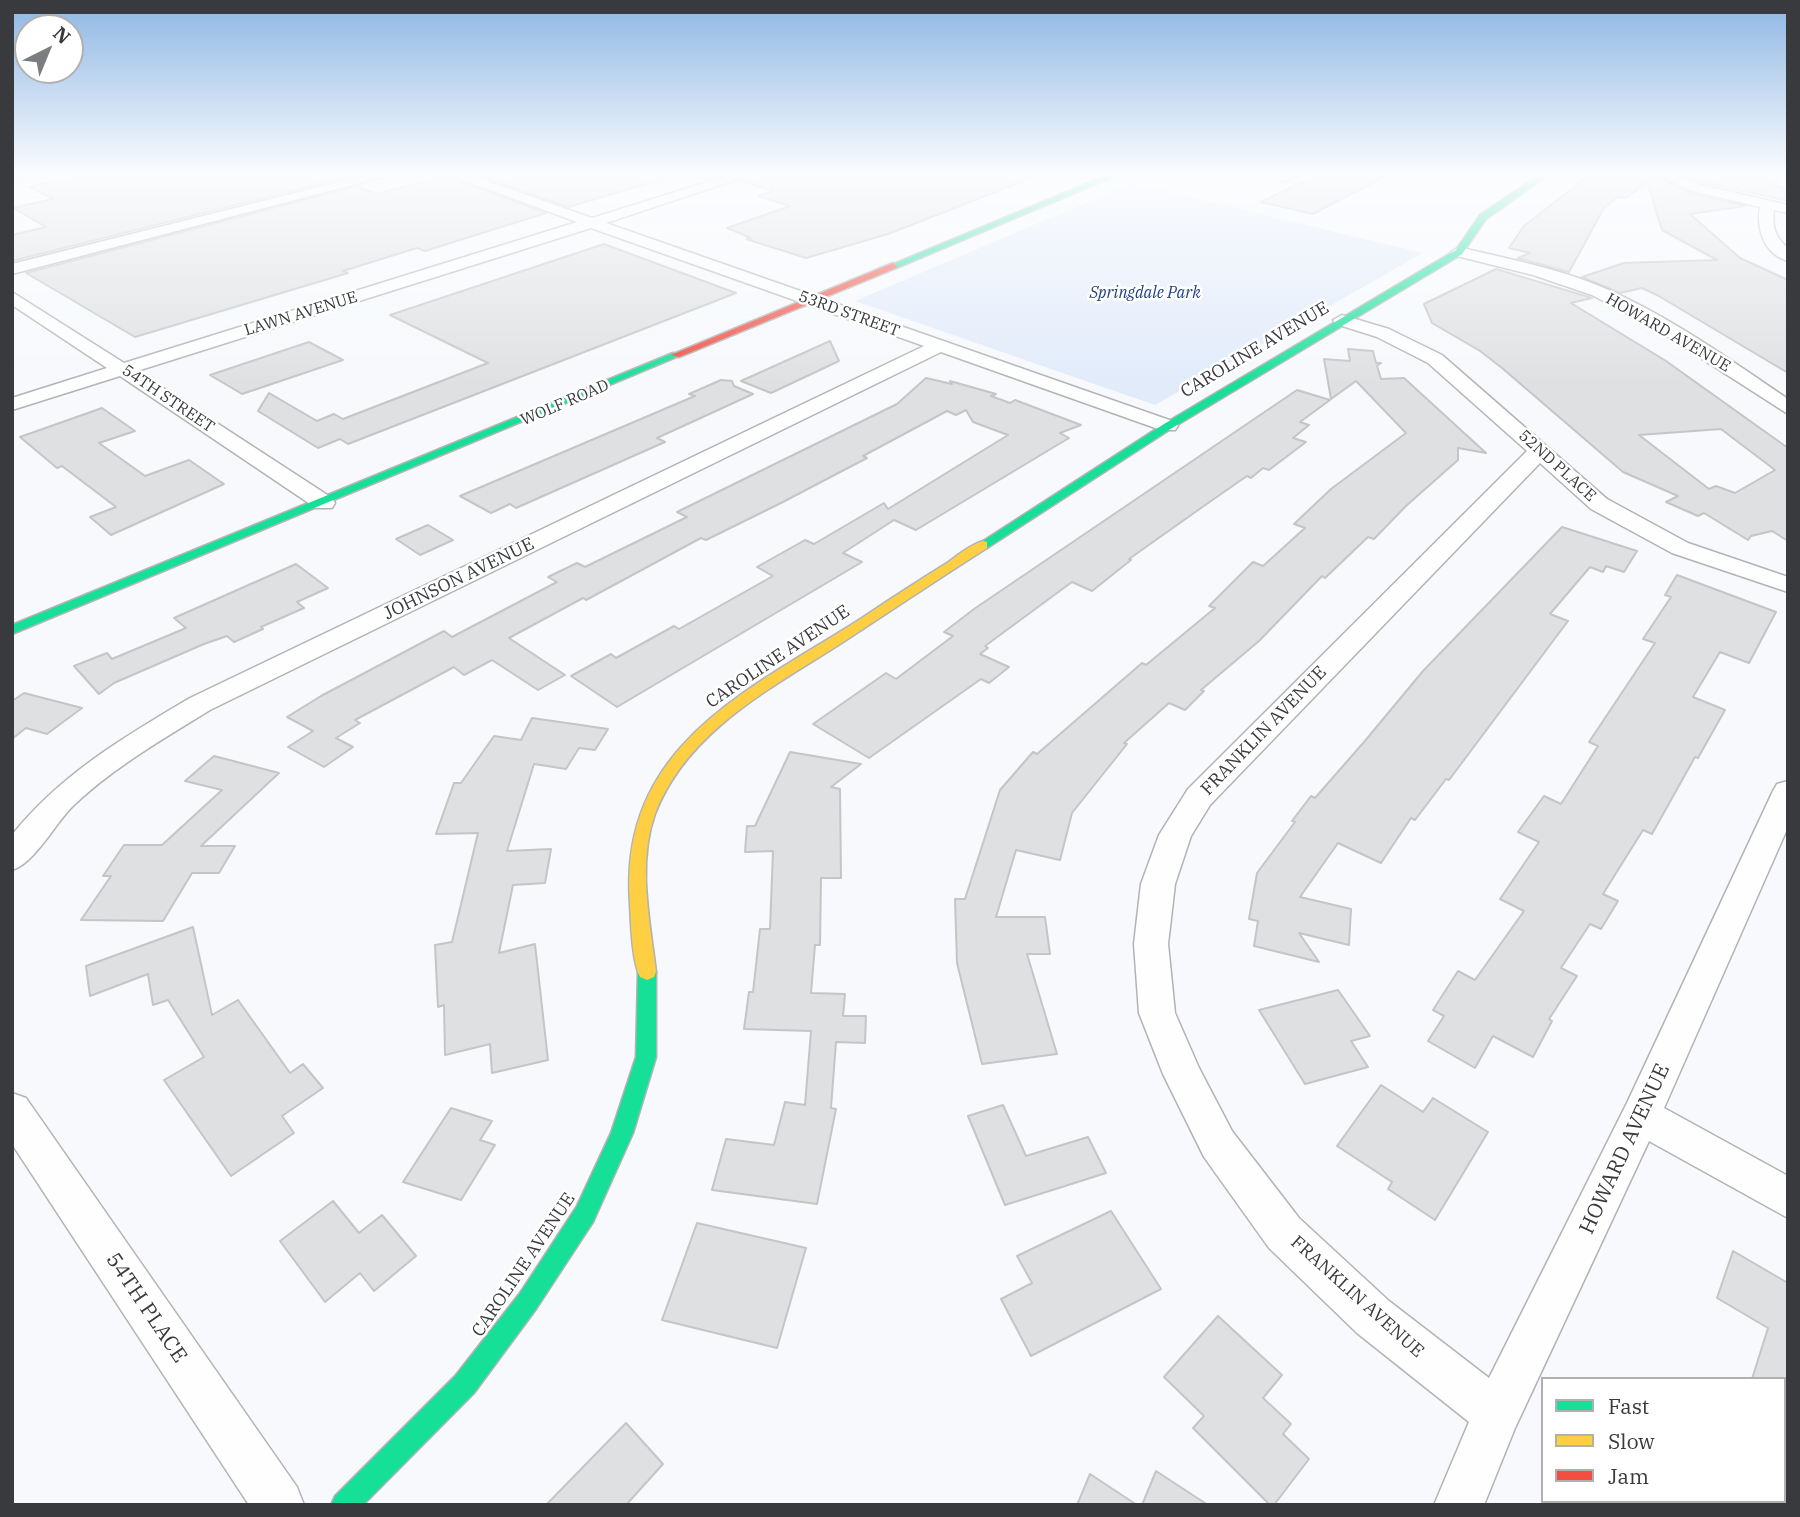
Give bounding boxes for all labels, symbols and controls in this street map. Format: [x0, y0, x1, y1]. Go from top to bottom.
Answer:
north arrow [14, 14, 84, 84]
text: N [48, 21, 76, 49]
park label: Springdale Park [1089, 283, 1201, 303]
street label: 53RD STREET [796, 287, 902, 341]
street label: LAWN AVENUE [242, 288, 360, 340]
street label: HOWARD AVENUE [1602, 289, 1734, 377]
street label: CAROLINE AVENUE [1177, 297, 1333, 403]
street label: 54TH STREET [118, 361, 218, 437]
street label: WOLF ROAD [518, 376, 612, 430]
street label: 52ND PLACE [1514, 426, 1600, 506]
street label: JOHNSON AVENUE [380, 533, 538, 625]
street label: CAROLINE AVENUE [702, 601, 854, 713]
street label: FRANKLIN AVENUE [1197, 662, 1331, 800]
street label: HOWARD AVENUE [1574, 1060, 1676, 1238]
street label: CAROLINE AVENUE [468, 1189, 580, 1341]
street label: FRANKLIN AVENUE [1286, 1232, 1428, 1362]
street label: 54TH PLACE [100, 1248, 192, 1368]
legend [1541, 1377, 1786, 1503]
text: Fast [1608, 1392, 1649, 1420]
text: Slow [1608, 1427, 1655, 1455]
text: Jam [1608, 1462, 1649, 1490]

